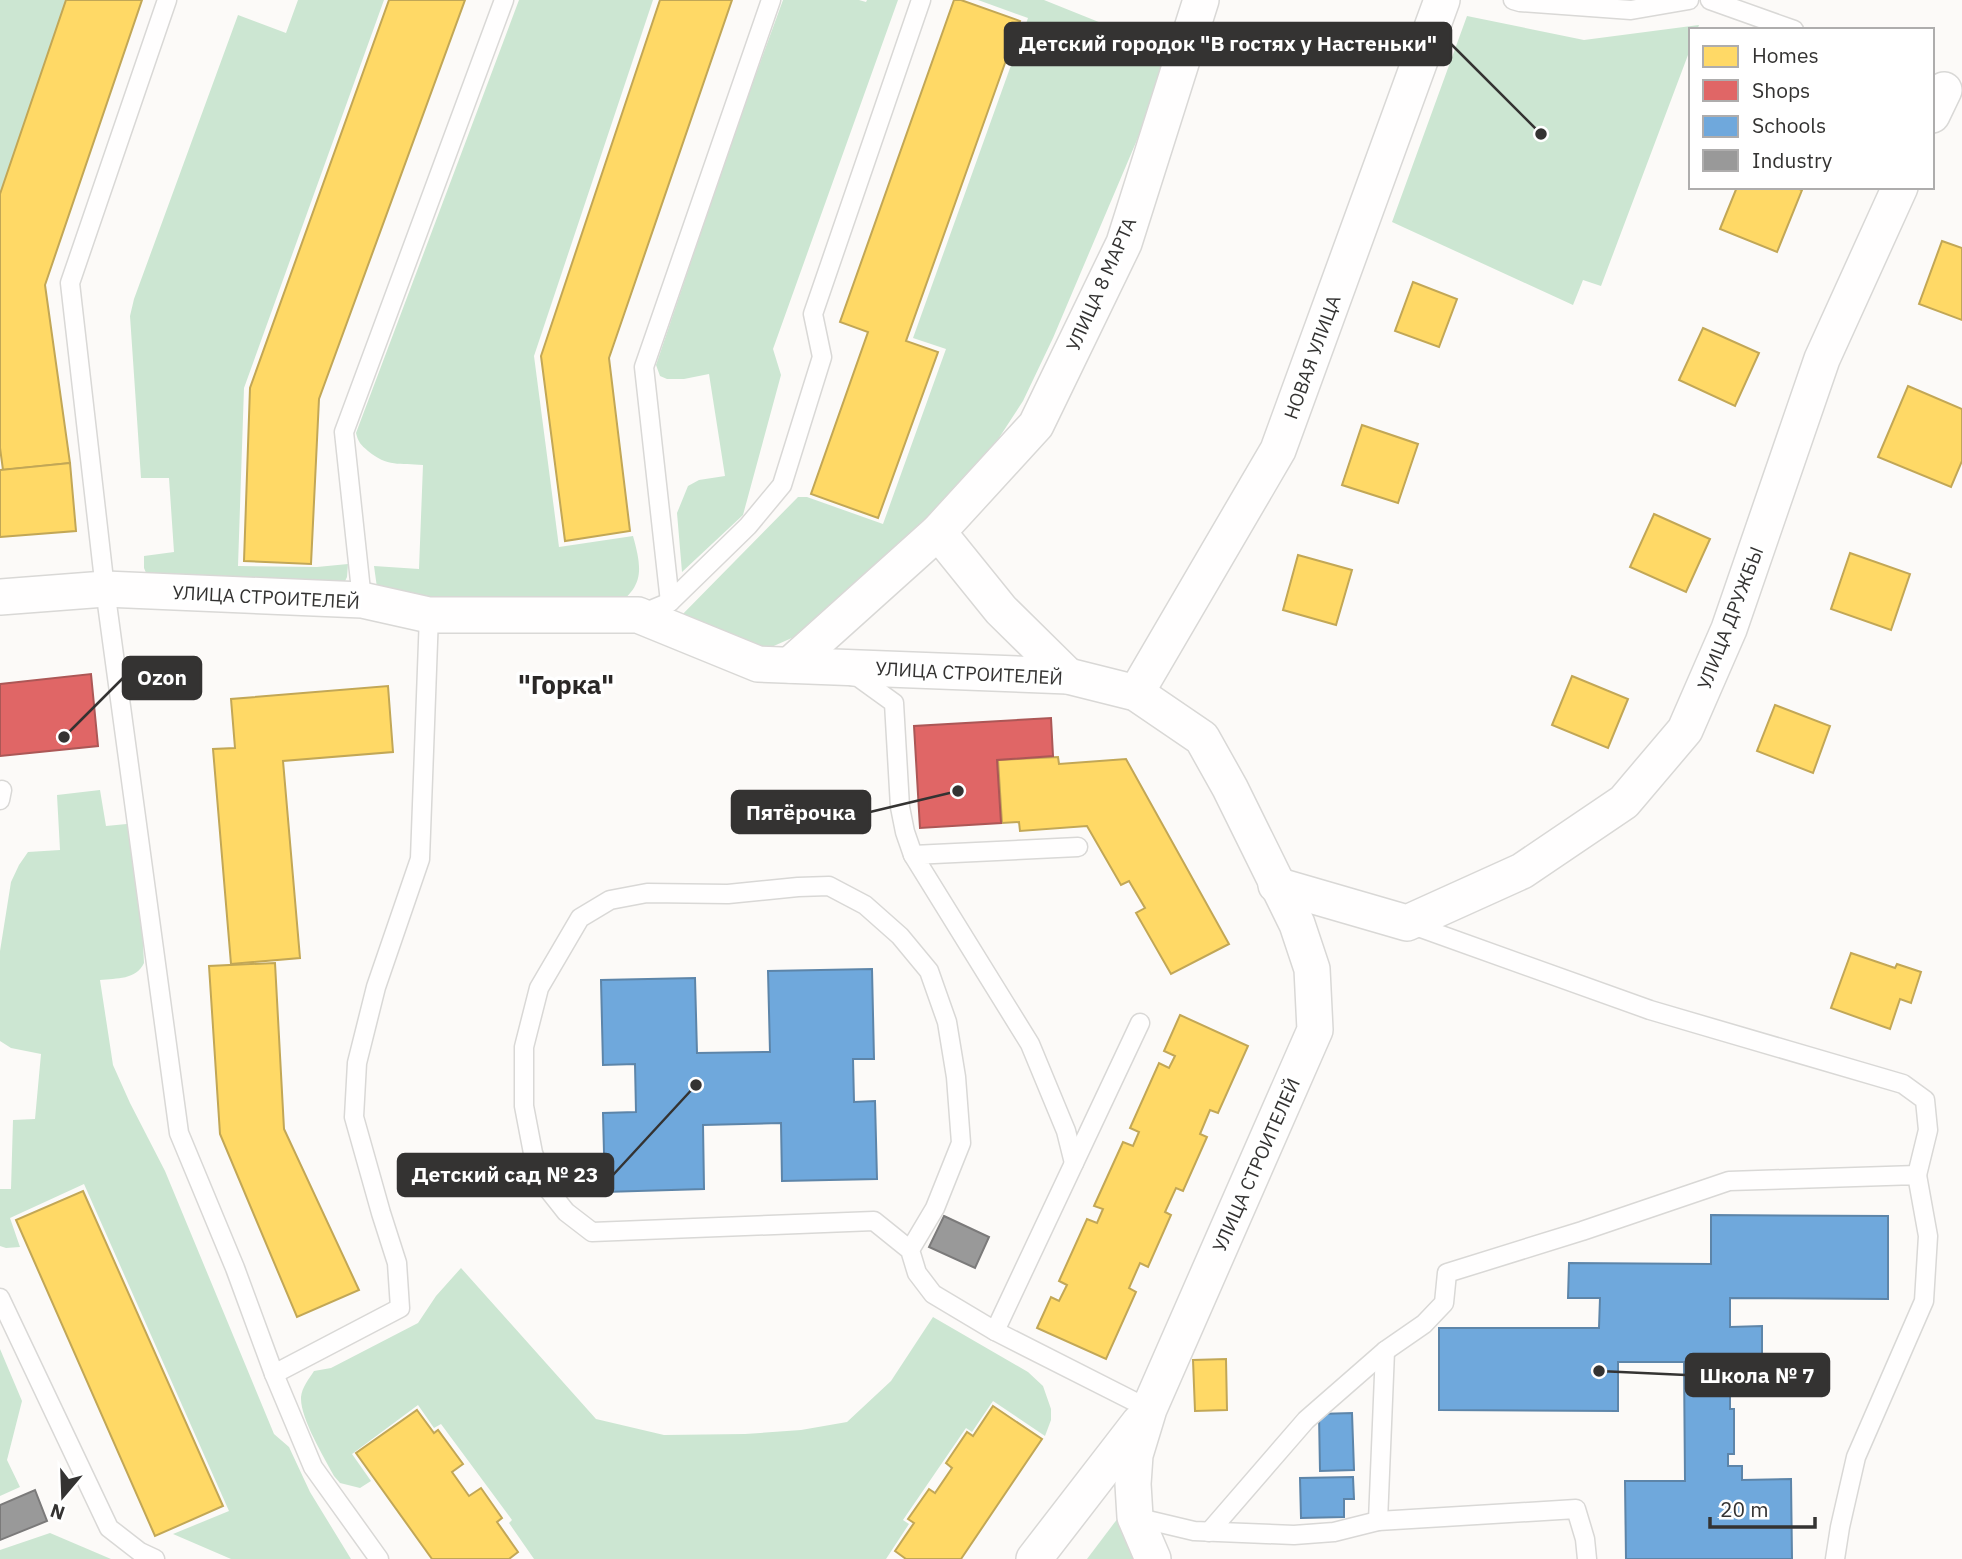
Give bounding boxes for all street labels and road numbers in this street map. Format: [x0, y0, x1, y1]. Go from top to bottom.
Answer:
street label: УЛИЦА 8 МАРТА [1061, 213, 1141, 355]
street label: НОВАЯ УЛИЦА [1278, 291, 1346, 423]
street label: УЛИЦА ДРУЖБЫ [1692, 543, 1768, 693]
street label: УЛИЦА СТРОИТЕЛЕЙ [172, 580, 360, 614]
street label: УЛИЦА СТРОИТЕЛЕЙ [875, 656, 1063, 690]
street label: УЛИЦА СТРОИТЕЛЕЙ [1207, 1074, 1305, 1256]

